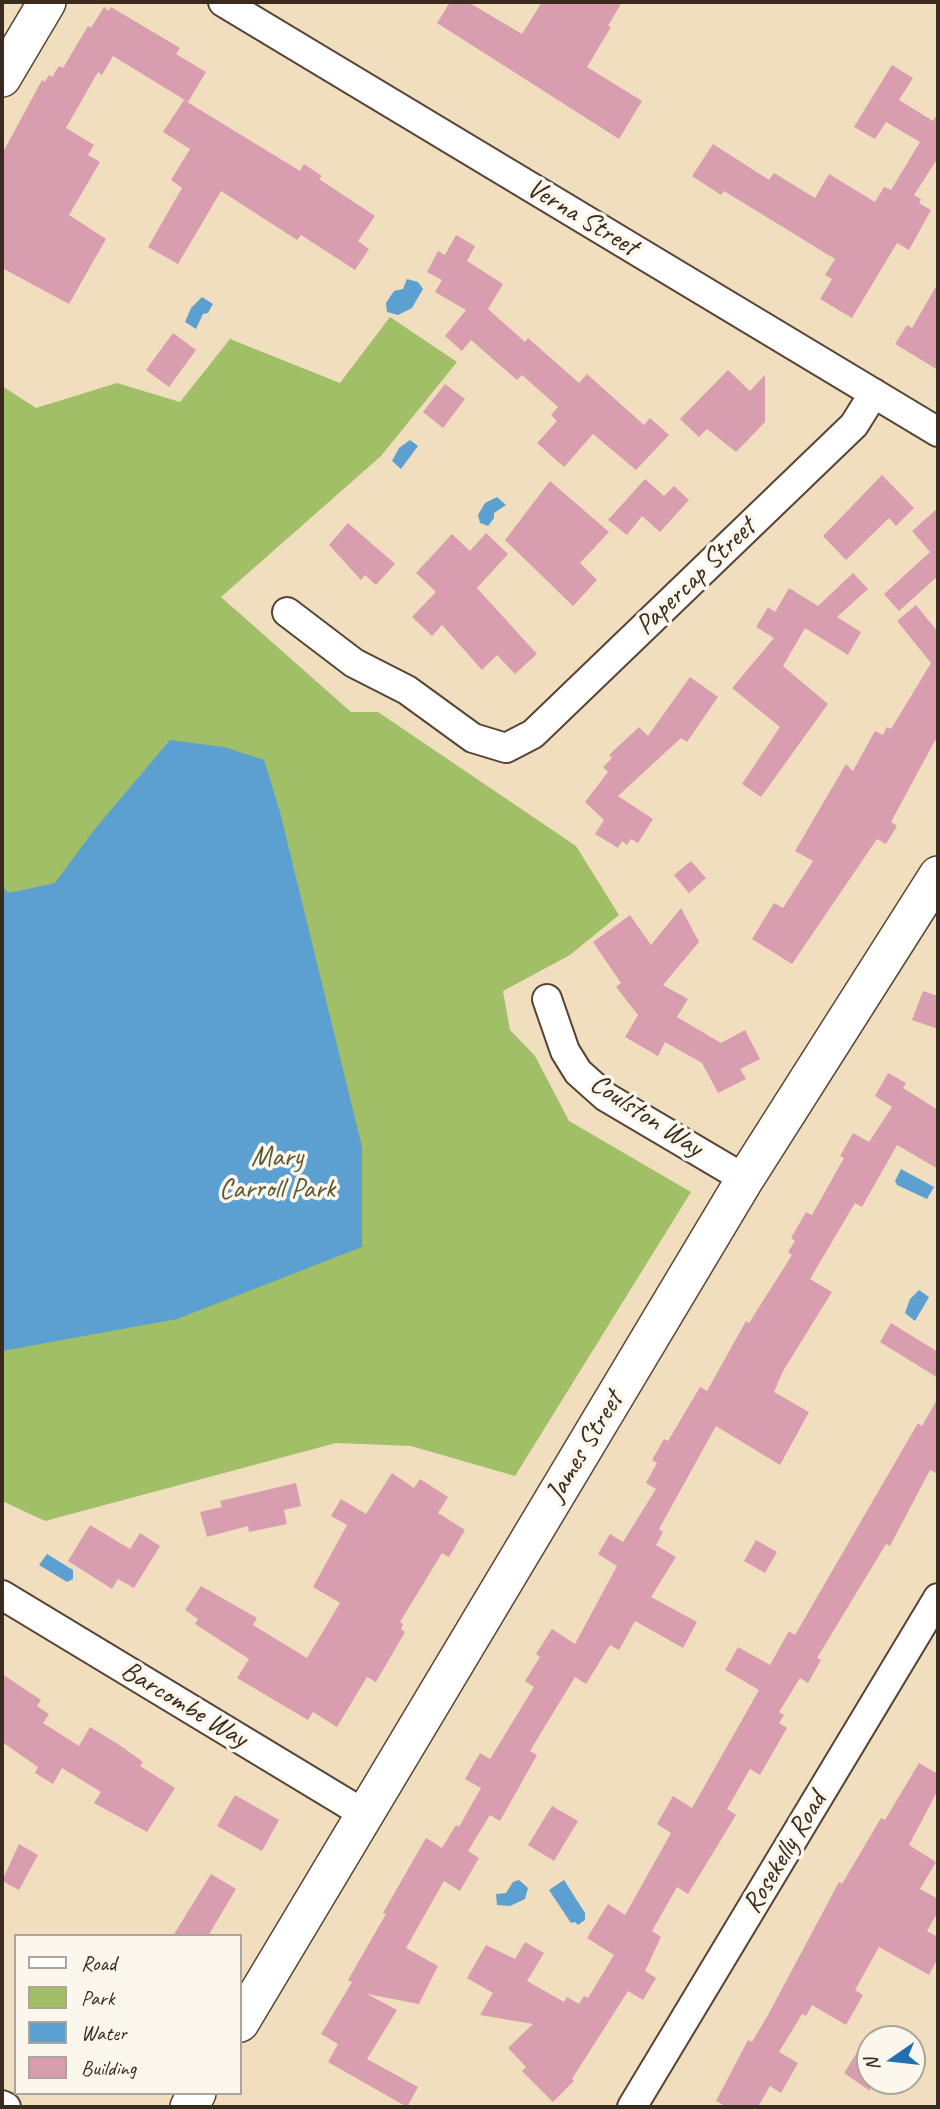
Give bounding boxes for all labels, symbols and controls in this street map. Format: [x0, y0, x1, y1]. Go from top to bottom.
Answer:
street label: Verna Street [520, 172, 644, 264]
street label: Papercap Street [629, 511, 763, 643]
street label: Coulston Way [583, 1067, 709, 1165]
park label: Mary Carroll Park [219, 1141, 335, 1207]
street label: James Street [539, 1386, 631, 1508]
street label: Barcombe Way [115, 1654, 253, 1756]
street label: Rosekelly Road [736, 1786, 834, 1920]
legend [14, 1934, 242, 2095]
text: Road [81, 1950, 116, 1976]
text: Park [81, 1985, 114, 2011]
text: Water [81, 2020, 127, 2046]
north arrow [856, 2025, 926, 2095]
text: Building [81, 2055, 136, 2081]
text: N [859, 2056, 886, 2073]

